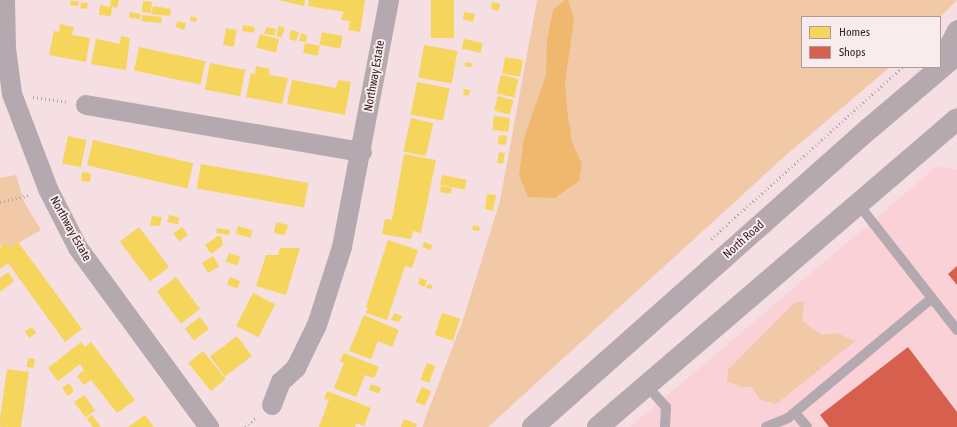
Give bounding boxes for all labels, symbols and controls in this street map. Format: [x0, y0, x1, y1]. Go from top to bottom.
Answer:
legend [801, 16, 941, 68]
text: Homes [839, 25, 870, 39]
street label: Northway Estate [362, 39, 388, 113]
text: Shops [839, 45, 865, 59]
street label: Northway Estate [46, 194, 94, 264]
street label: North Road [721, 218, 767, 262]

